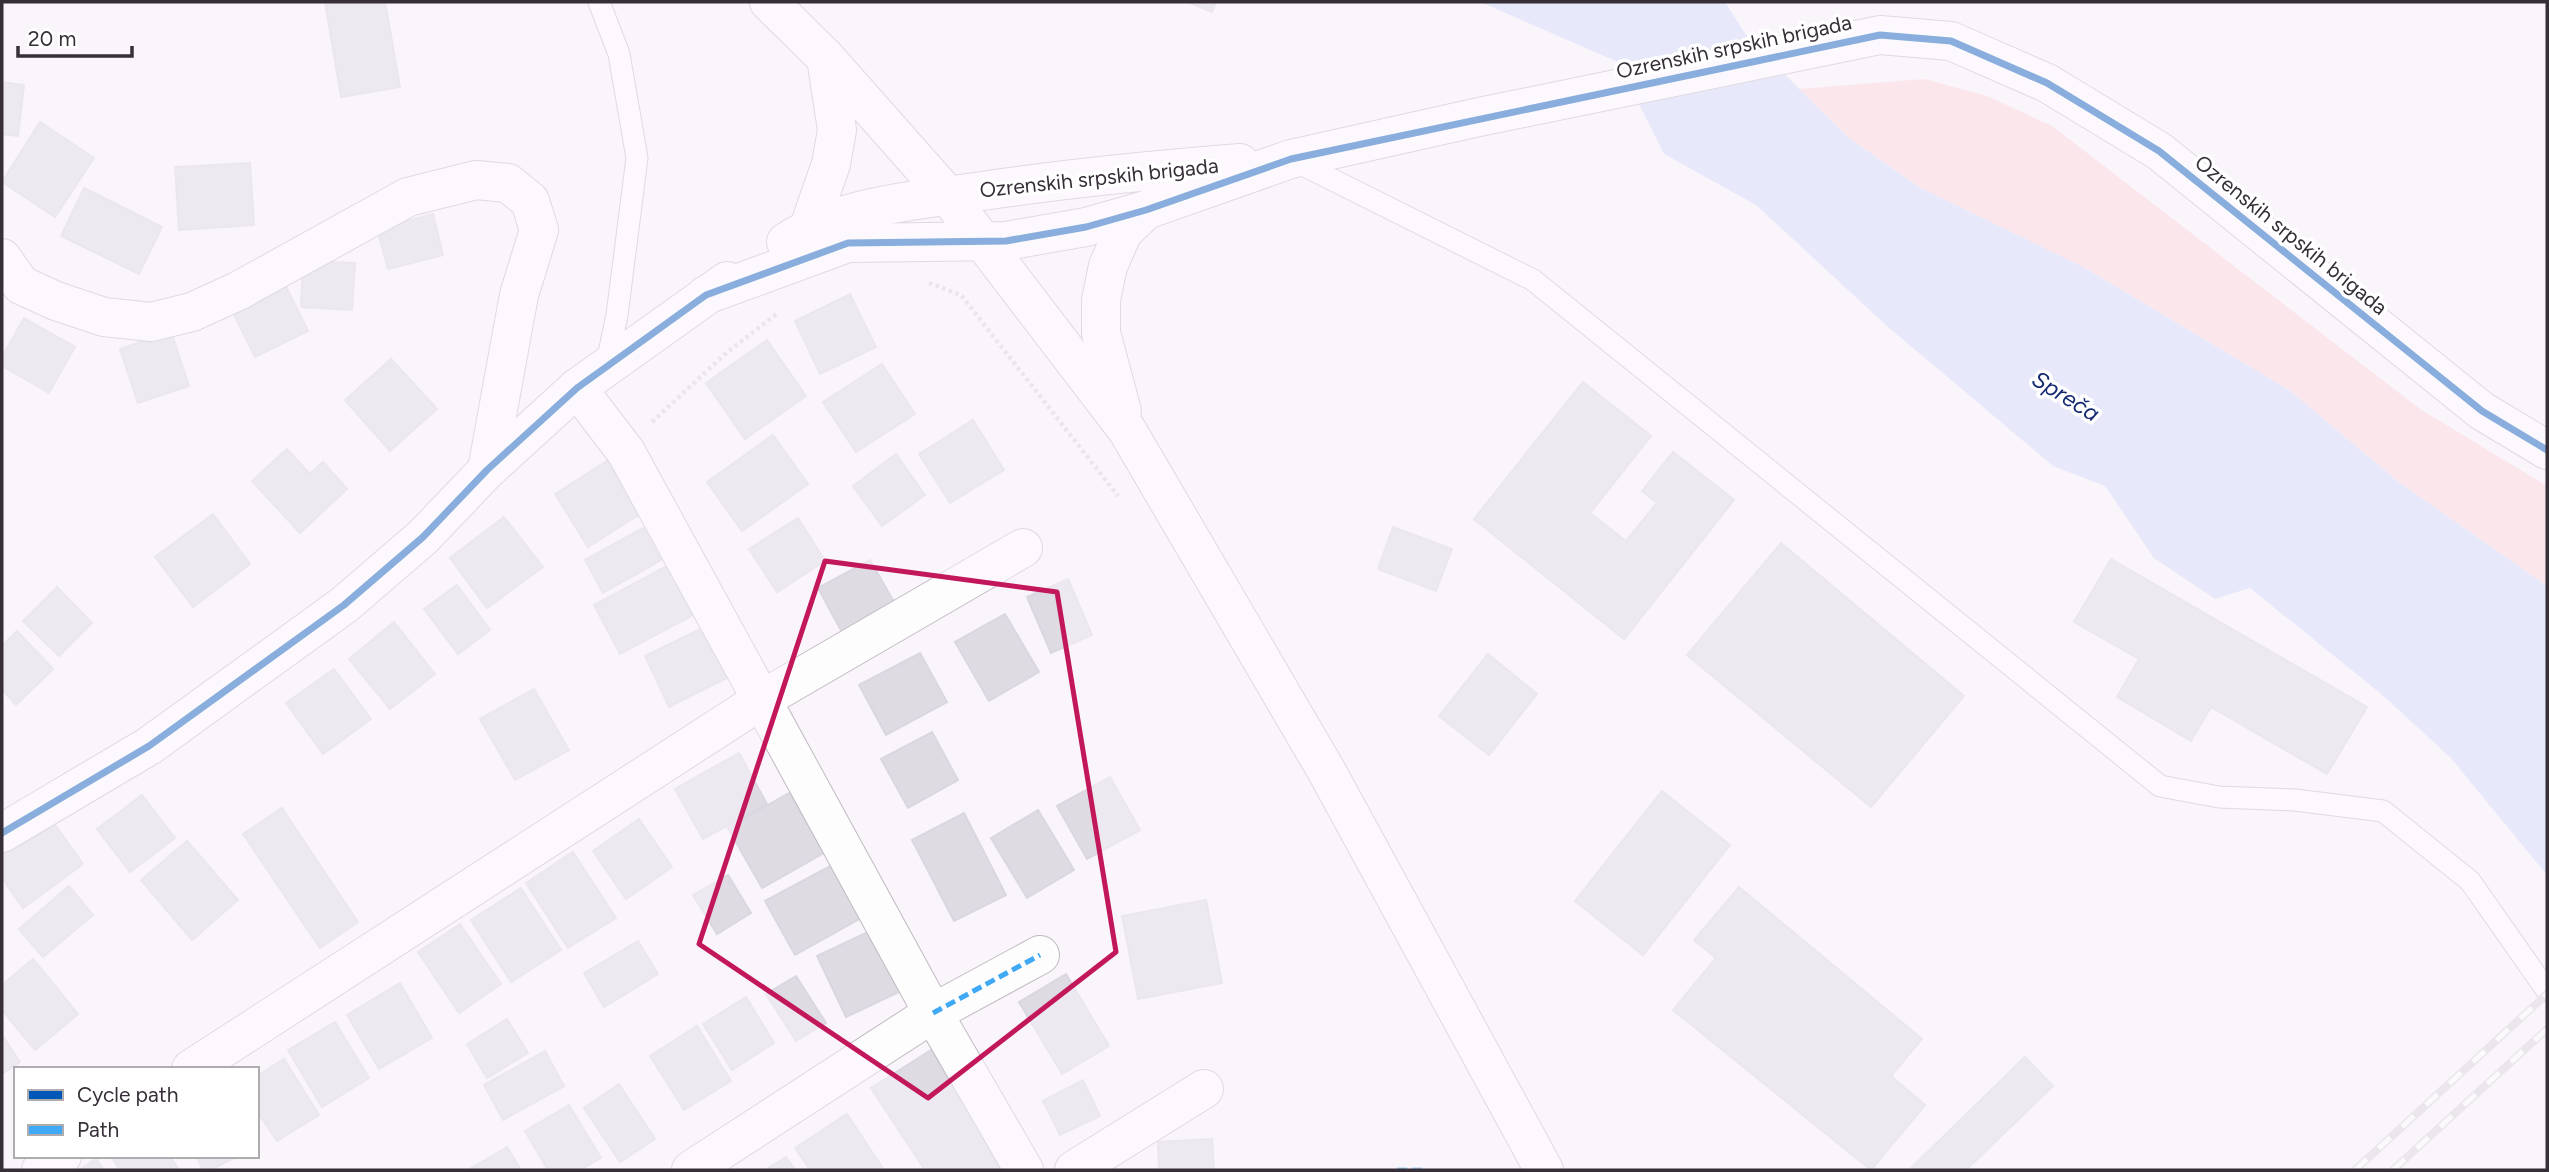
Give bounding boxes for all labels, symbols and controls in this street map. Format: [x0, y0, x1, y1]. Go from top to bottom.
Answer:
street label: Ozrenskih srpskih brigada [1614, 9, 1854, 84]
scale bar [18, 14, 131, 58]
text: 20 m [28, 26, 76, 51]
street label: Ozrenskih srpskih brigada [2190, 149, 2392, 320]
street label: Ozrenskih srpskih brigada [978, 153, 1220, 202]
water label: Spreča [2027, 364, 2105, 428]
legend [14, 1067, 259, 1158]
text: Cycle path [77, 1082, 178, 1107]
text: Path [77, 1117, 119, 1142]

